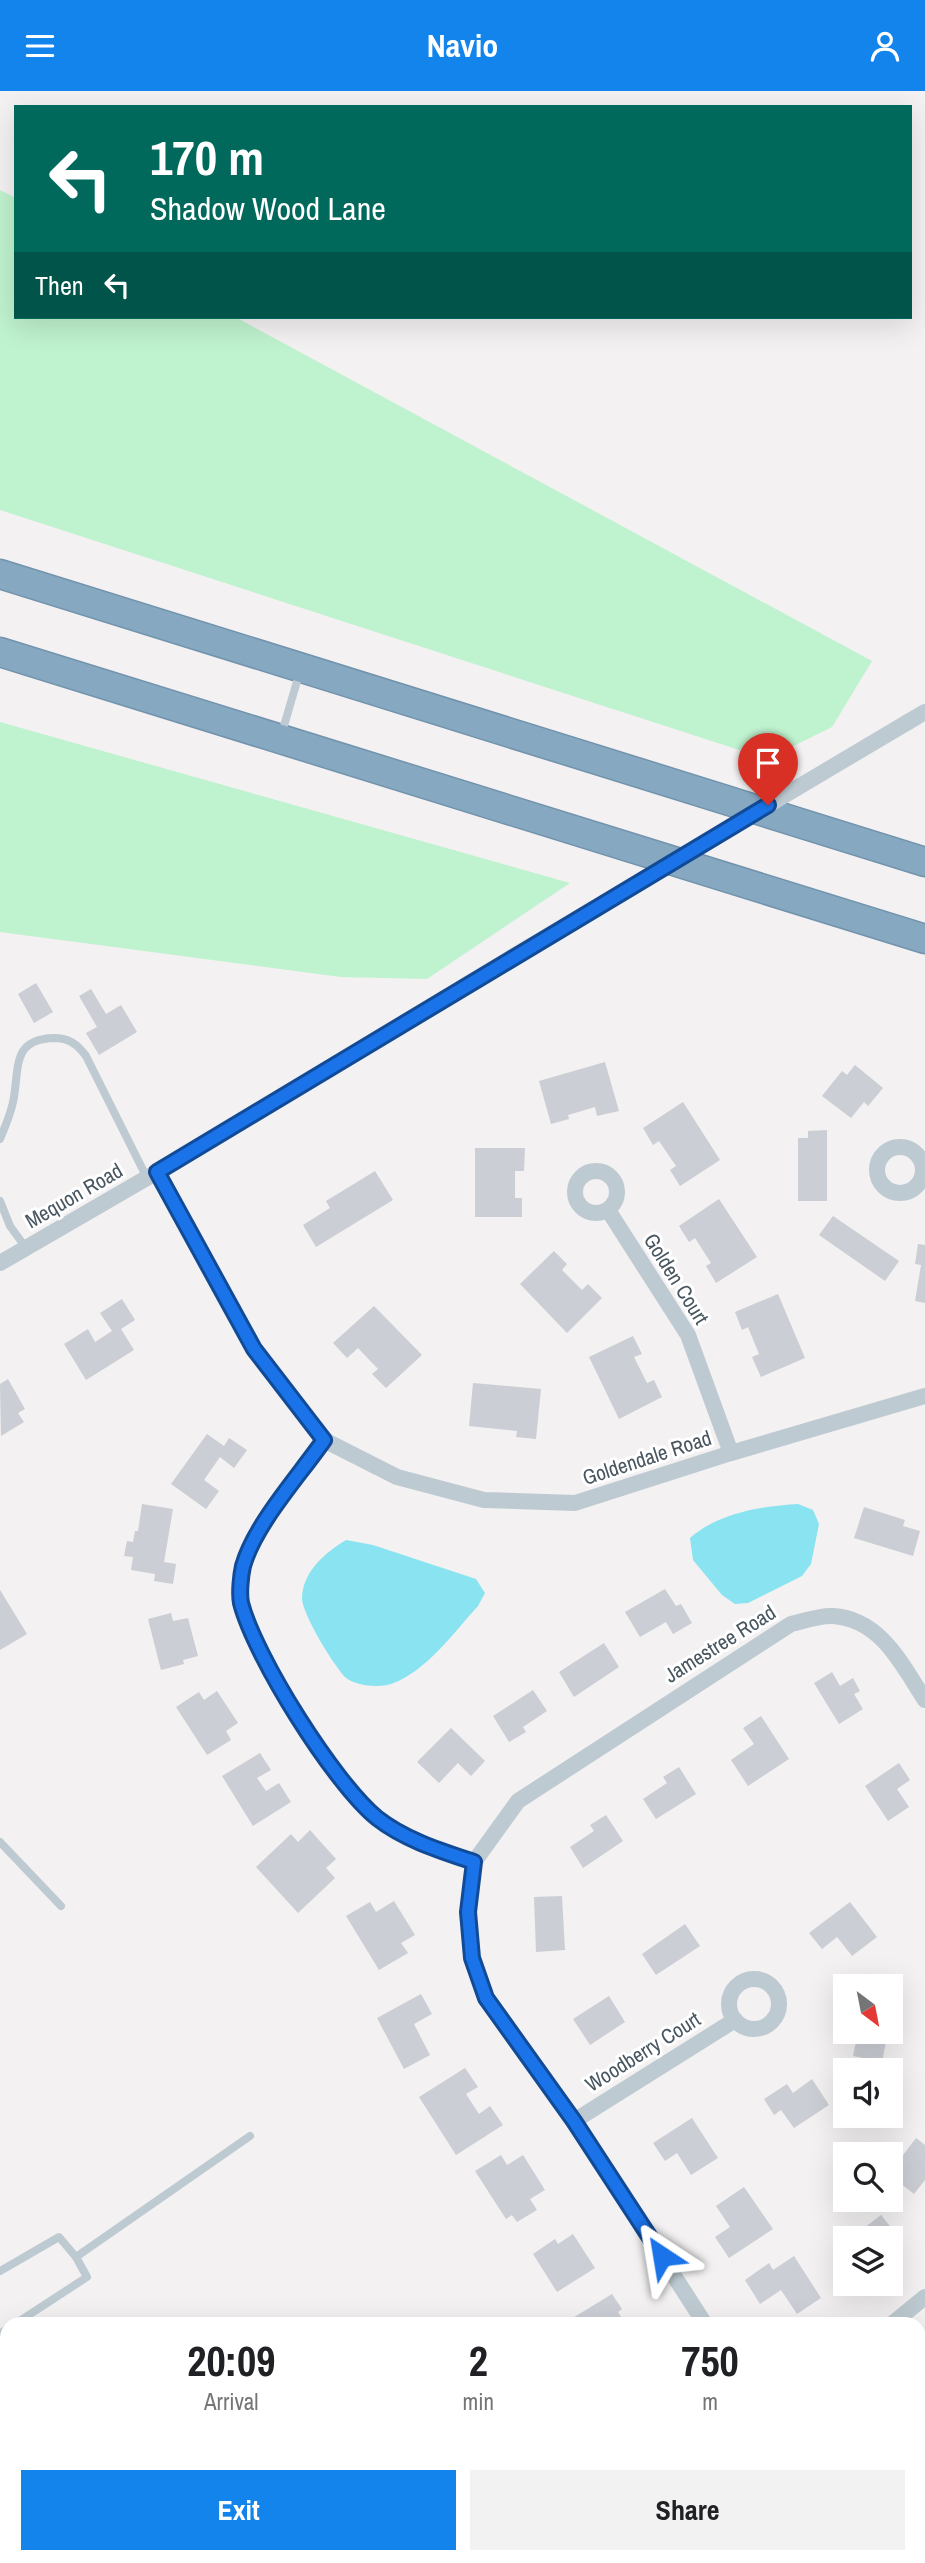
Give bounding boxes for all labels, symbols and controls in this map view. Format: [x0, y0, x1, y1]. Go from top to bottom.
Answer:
text: Navio [427, 24, 498, 67]
icon: menu [21, 27, 59, 65]
icon: person [866, 27, 904, 65]
text: 170 m [150, 124, 264, 190]
icon: left [35, 133, 126, 224]
text: Shadow Wood Lane [150, 187, 386, 230]
icon: left [98, 266, 136, 304]
text: Then [35, 268, 84, 303]
pin [738, 733, 798, 805]
icon: arrive [749, 744, 787, 782]
street label: Mequon Road [20, 1156, 128, 1235]
street label: Golden Court [637, 1228, 716, 1330]
street label: Goldendale Road [579, 1423, 715, 1492]
street label: Jamestree Road [658, 1598, 781, 1689]
north arrow [833, 1974, 903, 2044]
map controls [833, 1974, 903, 2296]
street label: Woodberry Court [580, 2005, 706, 2099]
button: sound [833, 2058, 903, 2128]
button: search [833, 2142, 903, 2212]
position arrow [625, 2219, 699, 2293]
button: layers [833, 2226, 903, 2296]
text: 20:09 [187, 2333, 275, 2389]
text: 2 [469, 2333, 488, 2389]
text: 750 [681, 2333, 739, 2389]
text: Arrival [204, 2386, 259, 2417]
text: min [463, 2386, 494, 2417]
text: m [702, 2386, 718, 2417]
button: Exit [21, 2470, 456, 2550]
button: Share [470, 2470, 905, 2550]

